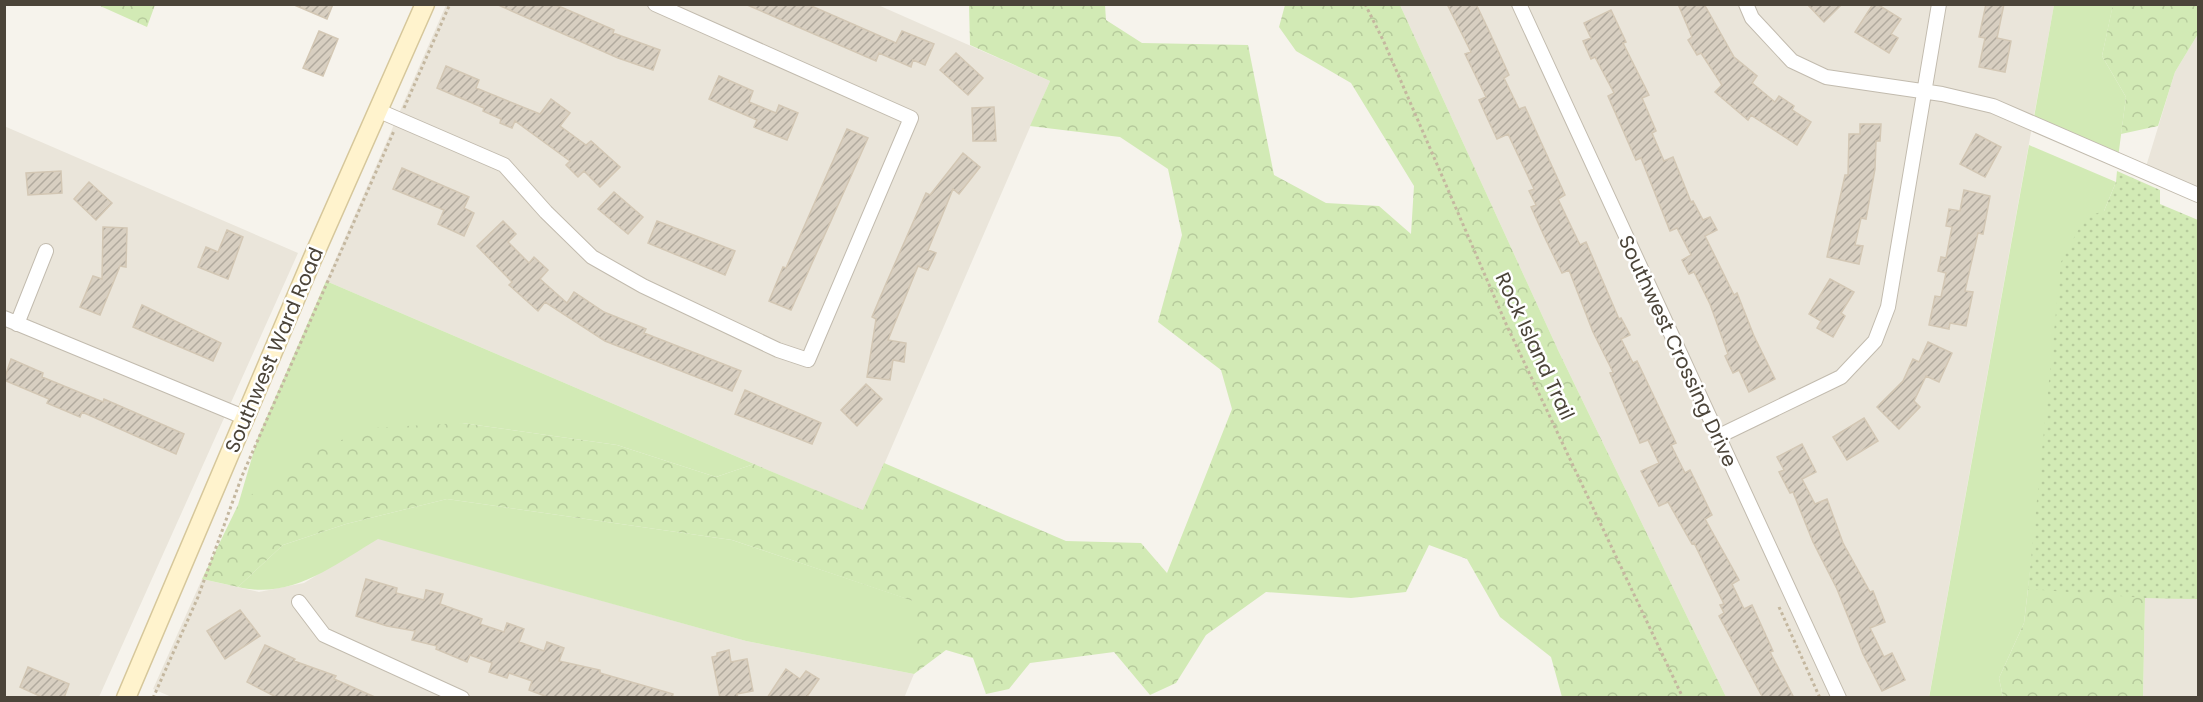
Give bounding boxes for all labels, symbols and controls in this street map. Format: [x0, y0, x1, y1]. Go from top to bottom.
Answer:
street label: Southwest Crossing Drive [1612, 231, 1744, 471]
street label: Southwest Ward Road [218, 243, 330, 457]
street label: Rock Island Trail [1489, 268, 1581, 424]

